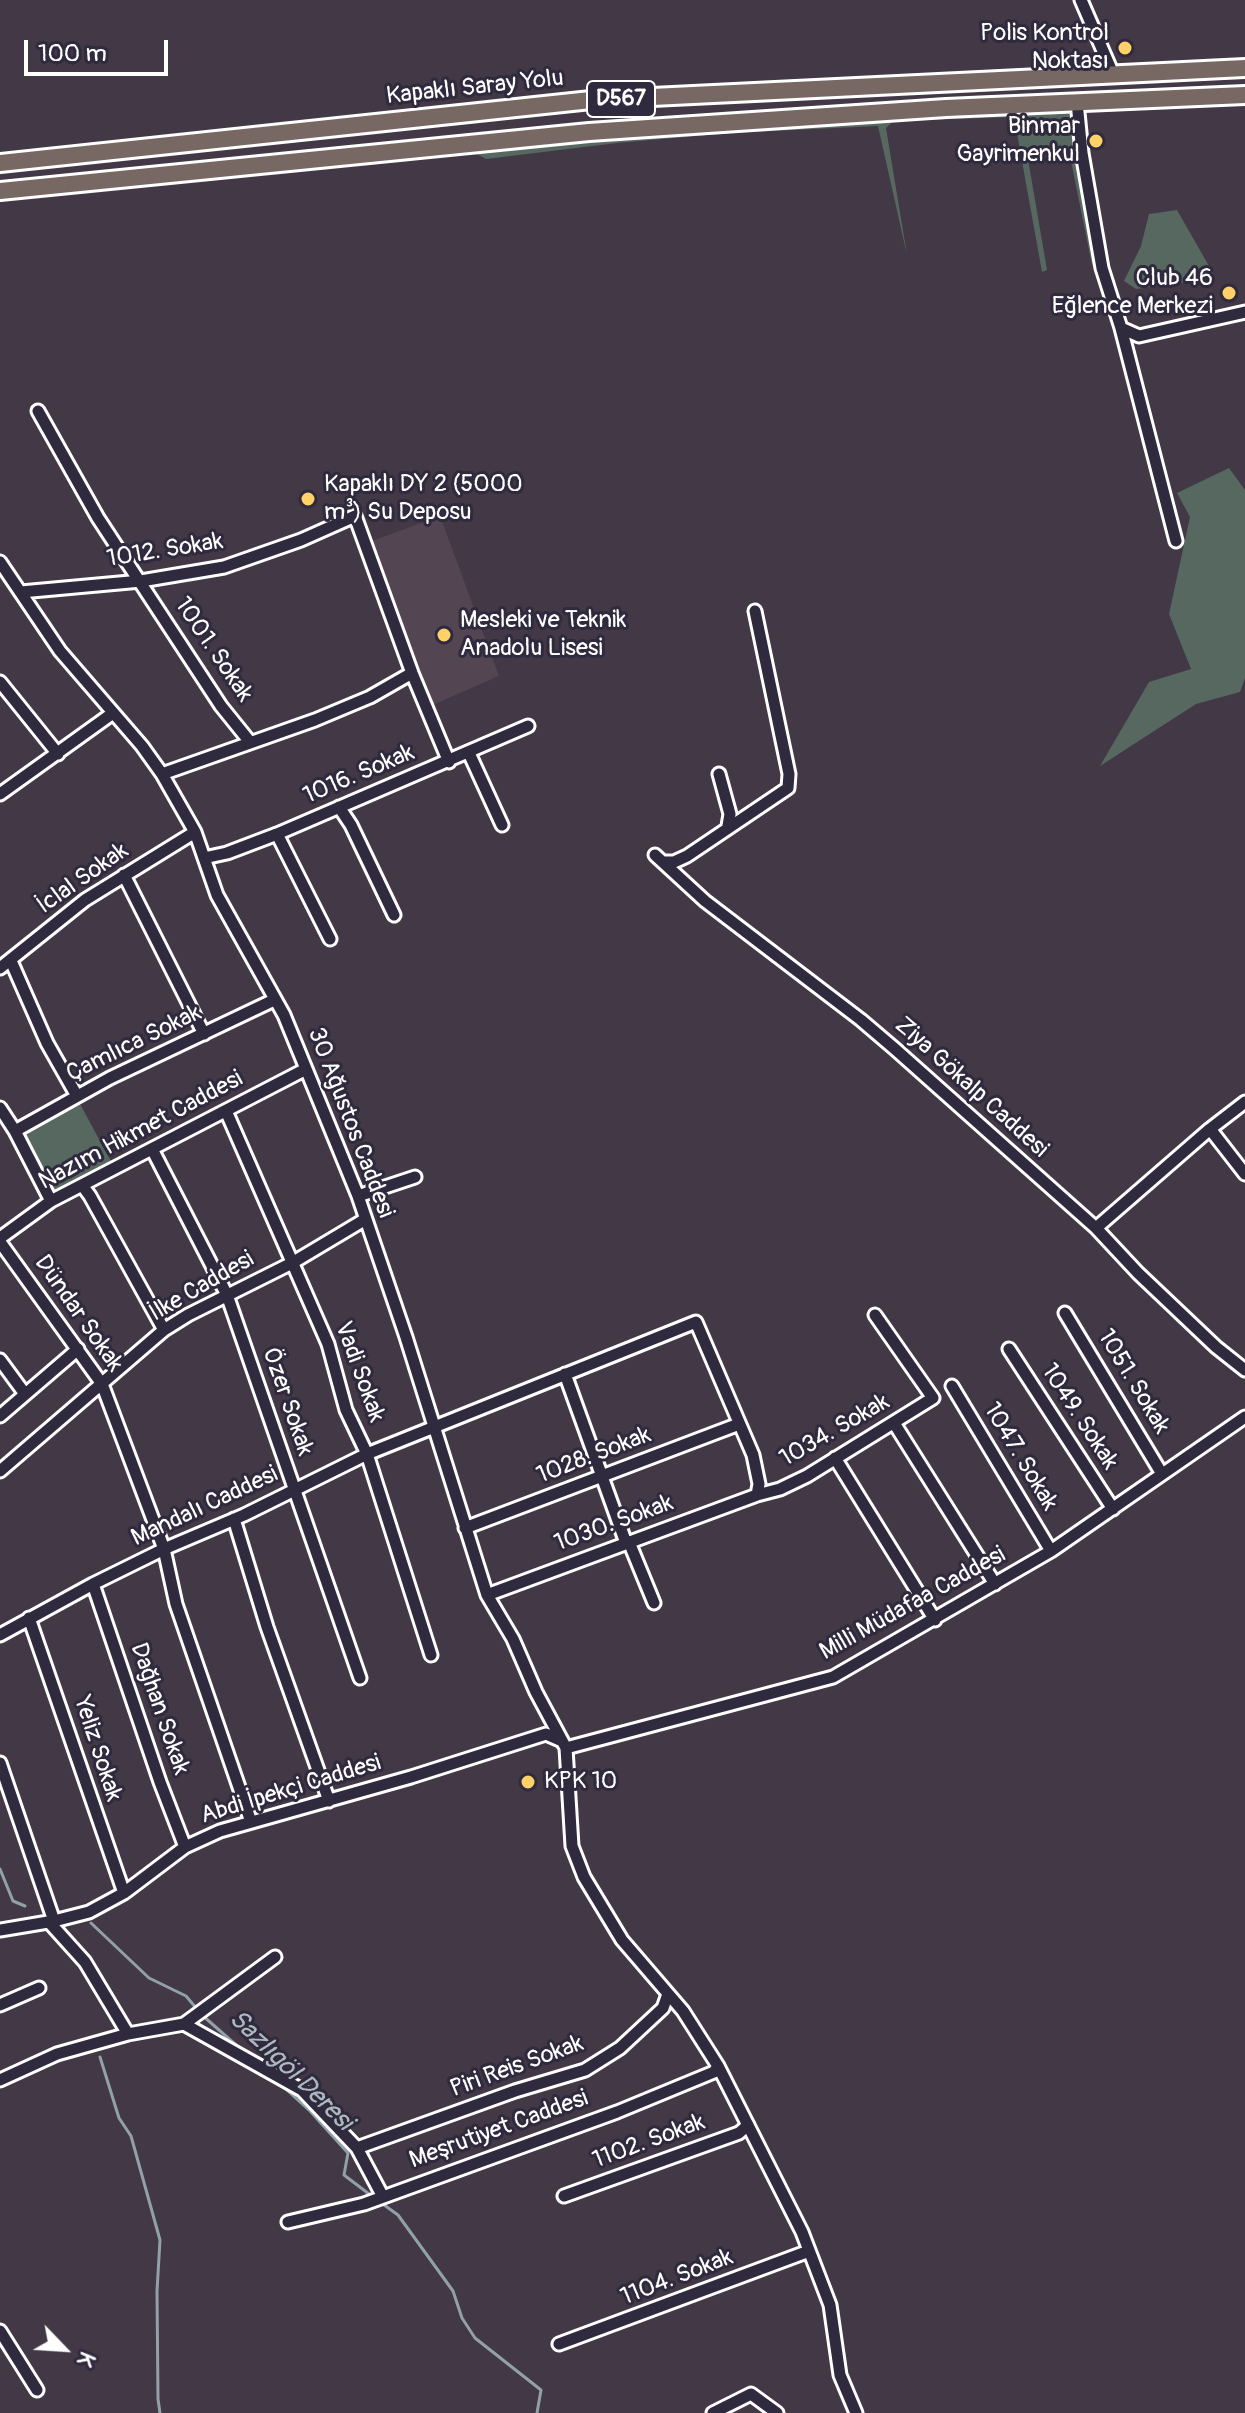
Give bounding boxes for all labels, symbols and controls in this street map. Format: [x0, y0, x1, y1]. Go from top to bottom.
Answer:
place label: Polis Kontrol Noktası [980, 20, 1109, 76]
scale bar [28, 24, 172, 74]
text: 100 m [38, 39, 107, 68]
marker: Polis Kontrol Noktası [1116, 39, 1134, 57]
street label: Kapaklı Saray Yolu [385, 64, 565, 112]
road number: D567 [587, 81, 655, 117]
place label: Binmar Gayrimenkul [956, 113, 1080, 169]
marker: Binmar Gayrimenkul [1087, 132, 1105, 150]
place label: Club 46 Eğlence Merkezi [1052, 265, 1213, 321]
marker: Club 46 Eğlence Merkezi [1220, 284, 1238, 302]
place label: Kapaklı DY 2 (5000 m³) Su Deposu [324, 471, 523, 527]
marker: Kapaklı DY 2 (5000 m³) Su Deposu [299, 490, 317, 508]
street label: 1012. Sokak [105, 528, 225, 574]
street label: 1001. Sokak [167, 592, 259, 708]
place label: Mesleki ve Teknik Anadolu Lisesi [460, 607, 626, 663]
marker: Mesleki ve Teknik Anadolu Lisesi [435, 626, 453, 644]
street label: 1016. Sokak [299, 739, 419, 811]
street label: İclal Sokak [32, 837, 134, 921]
street label: Çamlıca Sokak [62, 999, 206, 1089]
street label: Ziya Gökalp Caddesi [888, 1012, 1054, 1164]
street label: 30 Ağustos Caddesi [301, 1024, 399, 1222]
street label: Nazım Hikmet Caddesi [34, 1065, 248, 1197]
street label: İlke Caddesi [145, 1246, 259, 1328]
street label: Dündar Sokak [27, 1250, 129, 1378]
street label: Vadi Sokak [328, 1318, 390, 1426]
street label: 1051. Sokak [1091, 1325, 1175, 1439]
street label: Özer Sokak [255, 1344, 319, 1460]
street label: 1049. Sokak [1034, 1359, 1124, 1475]
street label: 1034. Sokak [775, 1388, 895, 1474]
street label: 1047. Sokak [977, 1398, 1063, 1516]
street label: 1028. Sokak [533, 1421, 655, 1491]
street label: Mandalı Caddesi [127, 1461, 283, 1553]
street label: 1030. Sokak [551, 1489, 677, 1559]
street label: Milli Müdafaa Caddesi [815, 1541, 1011, 1667]
street label: Dağhan Sokak [123, 1639, 195, 1779]
street label: Yeliz Sokak [66, 1693, 128, 1805]
street label: Abdi İpekçi Caddesi [197, 1749, 385, 1831]
place label: KPK 10 [544, 1768, 617, 1796]
marker: KPK 10 [519, 1773, 537, 1791]
water label: Sazlıgöl Deresi [222, 2004, 358, 2138]
street label: Piri Reis Sokak [447, 2030, 587, 2104]
street label: Meşrutiyet Caddesi [406, 2084, 592, 2176]
street label: 1102. Sokak [589, 2108, 709, 2176]
street label: 1104. Sokak [617, 2243, 737, 2313]
north arrow [24, 2309, 104, 2389]
text: K [70, 2347, 101, 2371]

